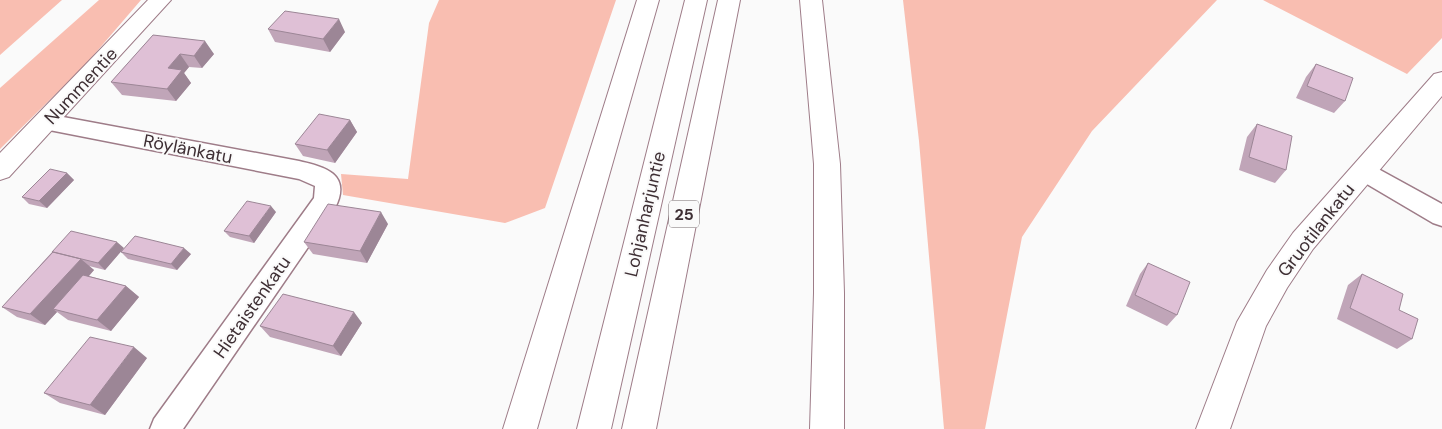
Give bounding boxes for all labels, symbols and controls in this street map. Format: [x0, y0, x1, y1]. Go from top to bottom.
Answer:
street label: Nummentie [39, 42, 123, 130]
street label: Röylänkatu [141, 129, 235, 169]
street label: Lohjanharjuntie [619, 149, 671, 279]
street label: Gruotilankatu [1272, 178, 1360, 282]
road number: 25 [669, 200, 699, 228]
street label: Hietaistenkatu [208, 251, 296, 363]

